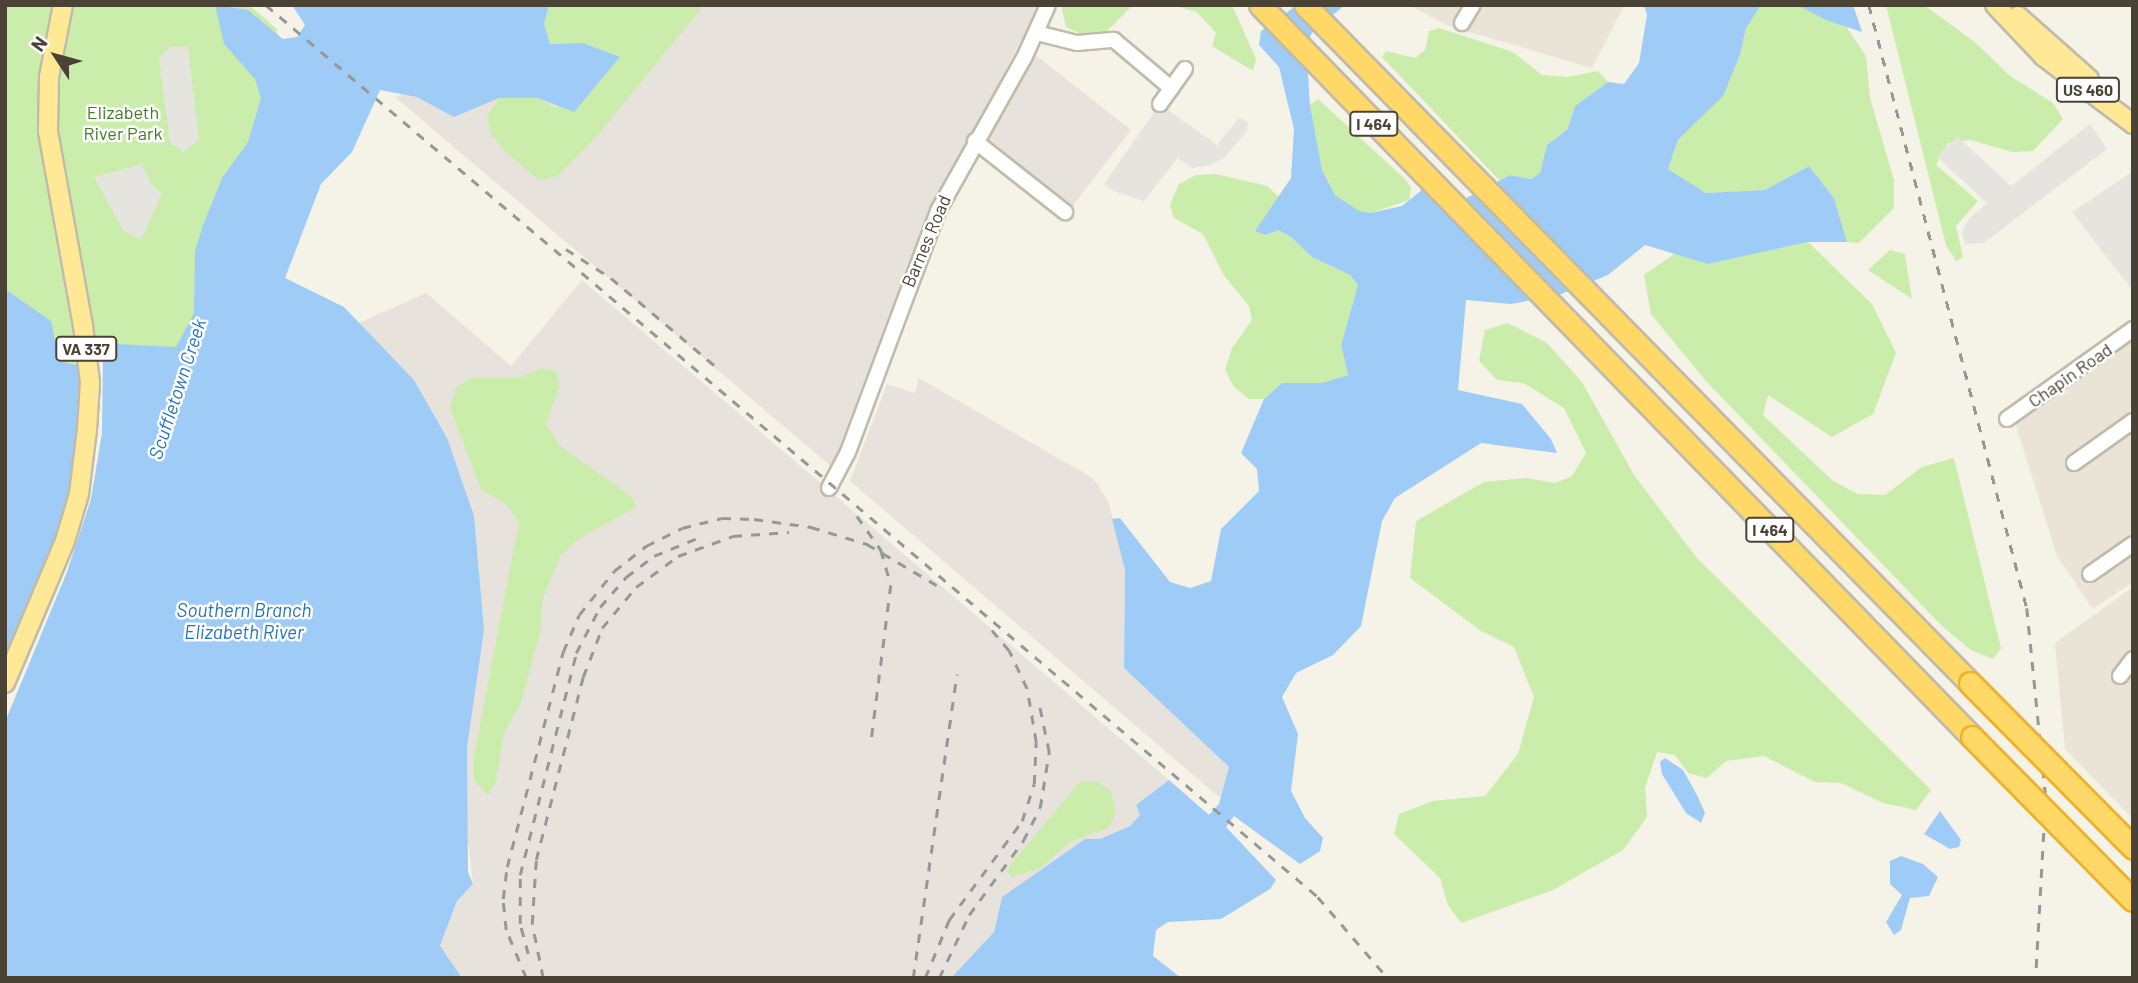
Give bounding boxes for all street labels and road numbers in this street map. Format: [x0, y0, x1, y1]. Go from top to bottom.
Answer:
road number: US 460 [2055, 78, 2121, 102]
road number: I 464 [1348, 112, 1400, 136]
street label: Barnes Road [897, 192, 955, 290]
road number: VA 337 [55, 336, 118, 362]
street label: Chapin Road [2024, 338, 2116, 412]
road number: I 464 [1744, 517, 1796, 542]

